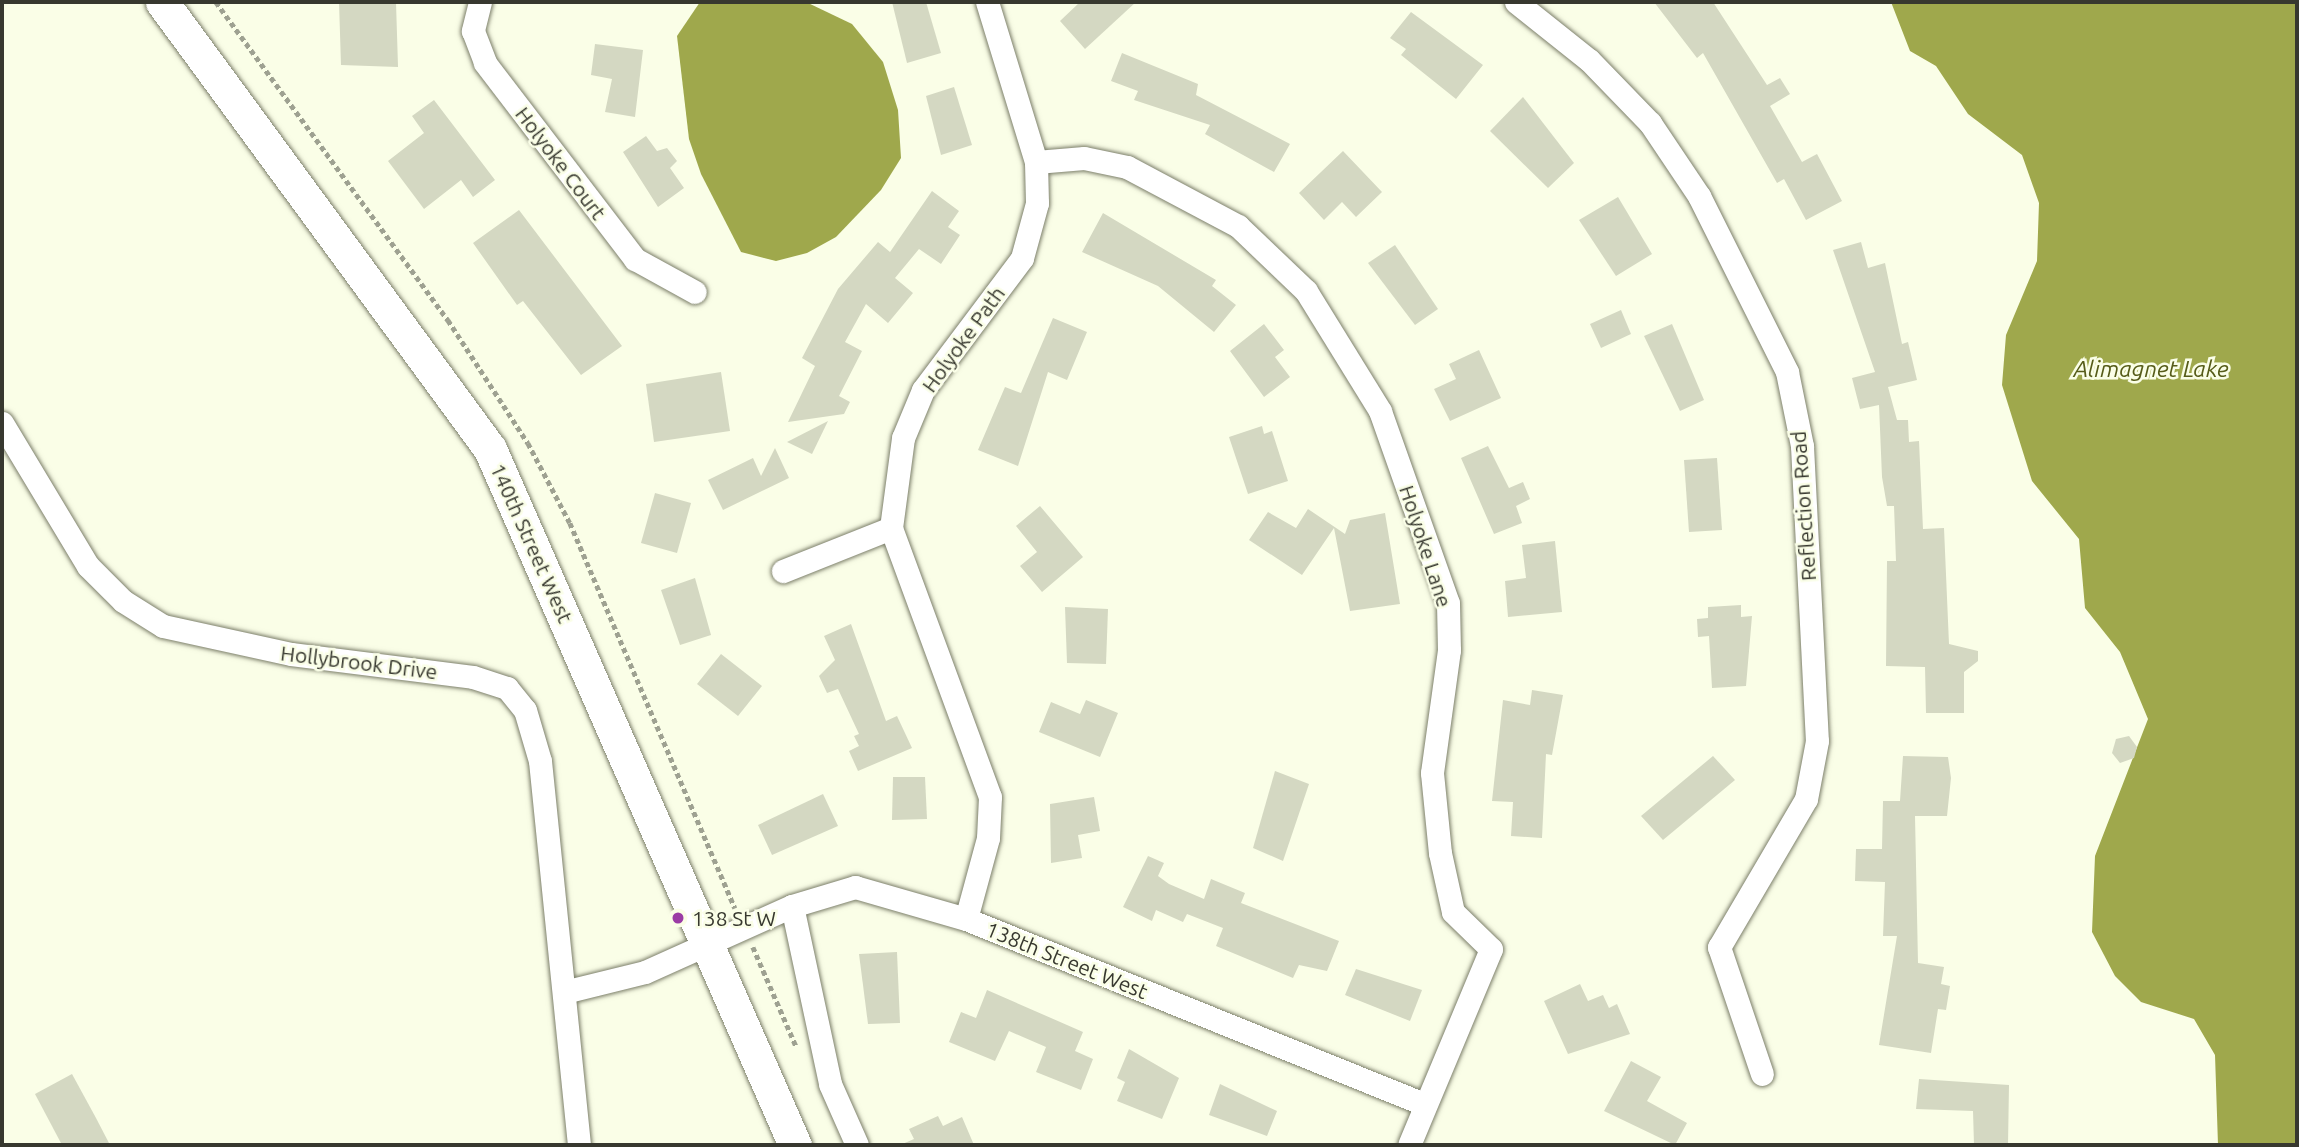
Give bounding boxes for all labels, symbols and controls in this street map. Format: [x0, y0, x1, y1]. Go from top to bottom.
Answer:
street label: Holyoke Court [510, 102, 612, 224]
street label: Holyoke Path [916, 281, 1010, 397]
water label: Alimagnet Lake [2073, 355, 2229, 383]
street label: Reflection Road [1785, 430, 1821, 582]
street label: 140th Street West [485, 459, 579, 627]
street label: Holyoke Lane [1394, 482, 1458, 610]
street label: Hollybrook Drive [279, 640, 439, 684]
place label: 138 St W [692, 905, 776, 931]
marker: 138 St W [670, 910, 686, 926]
street label: 138th Street West [982, 916, 1152, 1004]

